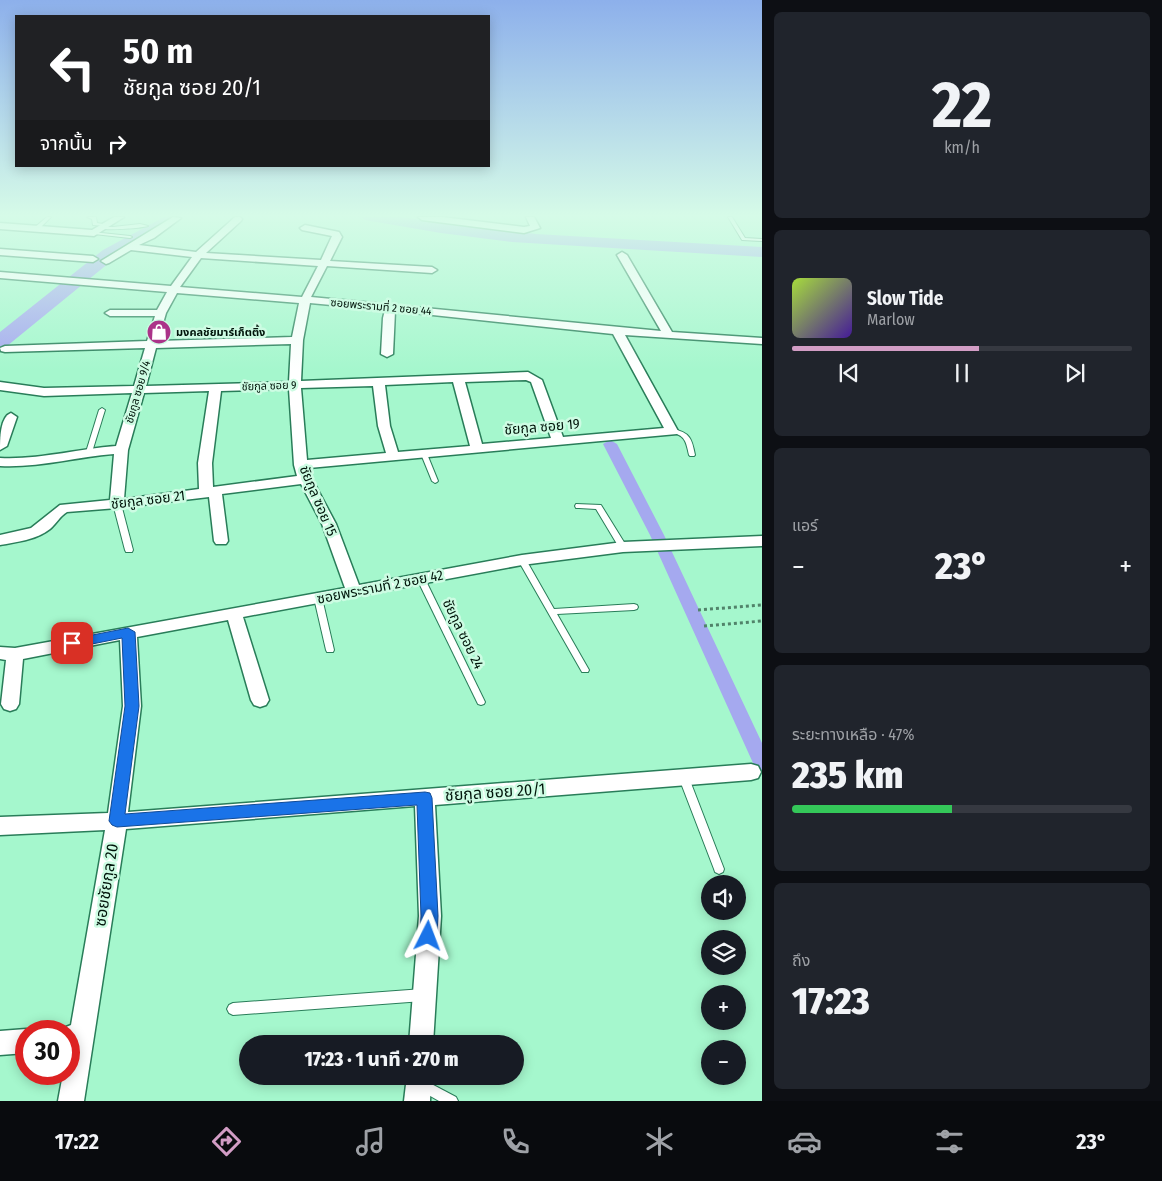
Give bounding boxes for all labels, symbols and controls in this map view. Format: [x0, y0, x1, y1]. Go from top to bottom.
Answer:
text: 50 m [123, 30, 193, 72]
icon: left [40, 35, 105, 100]
text: 22 [932, 66, 992, 144]
text: ชัยกูล ซอย 20/1 [123, 74, 261, 101]
icon: right [103, 130, 131, 158]
text: จากนั้น [40, 132, 93, 155]
text: km/h [944, 138, 980, 157]
text: Slow Tide [867, 287, 943, 310]
street label: ซอยพระรามที่ 2 ซอย 44 [330, 294, 433, 318]
text: Marlow [867, 310, 915, 329]
shop icon: มงคลชัยมาร์เก็ตติ้ง [146, 319, 172, 345]
place label: มงคลชัยมาร์เก็ตติ้ง [176, 324, 265, 339]
street label: ชัยกูล ซอย 9/4 [123, 359, 153, 425]
icon: previous [835, 359, 863, 387]
icon: pause [948, 359, 976, 387]
icon: next [1061, 359, 1089, 387]
street label: ชัยกูล ซอย 9 [241, 379, 297, 393]
street label: ชัยกูล ซอย 19 [504, 415, 580, 439]
street label: ชัยกูล ซอย 15 [296, 463, 340, 539]
street label: ชัยกูล ซอย 21 [110, 487, 186, 513]
text: แอร์ [792, 516, 818, 535]
text: 23° [935, 543, 989, 589]
text: − [792, 550, 805, 583]
text: + [1119, 550, 1132, 583]
street label: ซอยพระรามที่ 2 ซอย 42 [315, 564, 444, 608]
street label: ชัยกูล ซอย 24 [439, 596, 487, 672]
pin [51, 622, 93, 664]
icon: arrive [58, 629, 86, 657]
text: ระยะทางเหลือ · 47% [792, 725, 914, 744]
text: 235 km [792, 752, 904, 798]
street label: ชัยกูล ซอย 20/1 [444, 779, 546, 805]
street label: ซอยชัยกูล 20 [90, 842, 122, 928]
map controls [701, 875, 746, 1085]
button: sound [701, 875, 746, 920]
position arrow [401, 909, 453, 961]
button: layers [701, 930, 746, 975]
text: ถึง [792, 951, 810, 970]
text: 17:23 [792, 978, 870, 1024]
button: + [701, 985, 746, 1030]
speed limit sign: 30 [15, 1020, 80, 1085]
button: − [701, 1040, 746, 1085]
text: 17:23 · 1 นาที · 270 m [305, 1048, 458, 1071]
icon: directions [209, 1124, 244, 1159]
icon: music [353, 1124, 388, 1159]
icon: phone [498, 1124, 533, 1159]
icon: climate [642, 1124, 677, 1159]
icon: car [787, 1124, 822, 1159]
icon: filters [932, 1124, 967, 1159]
text: 17:22 [55, 1128, 99, 1155]
text: 23° [1076, 1128, 1107, 1155]

